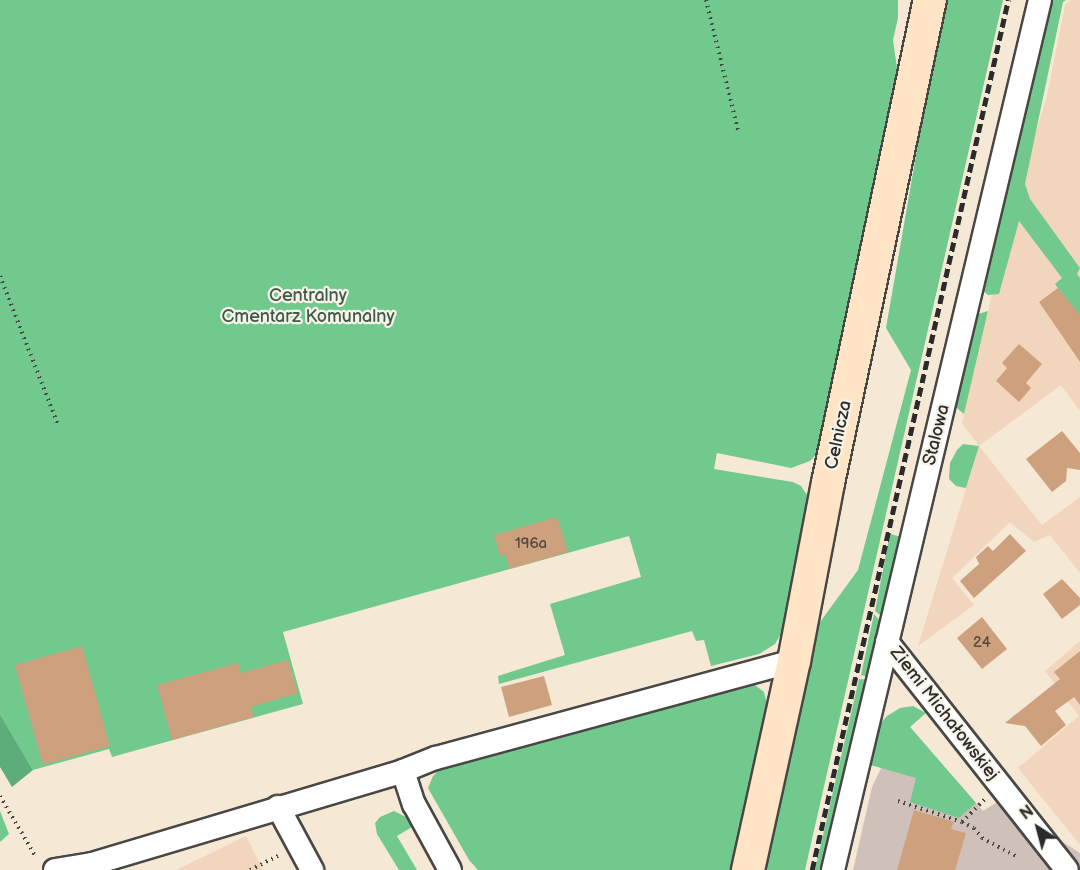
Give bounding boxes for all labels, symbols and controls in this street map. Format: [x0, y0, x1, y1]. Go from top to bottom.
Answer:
park label: Centralny Cmentarz Komunalny [221, 286, 395, 328]
street label: Celnicza [821, 399, 857, 471]
street label: Stalowa [919, 402, 955, 468]
house number: 196a [515, 535, 547, 553]
house number: 24 [973, 634, 991, 652]
street label: Ziemi Michałowskiej [885, 643, 1003, 785]
north arrow [1008, 798, 1068, 858]
text: N [1017, 802, 1038, 824]

